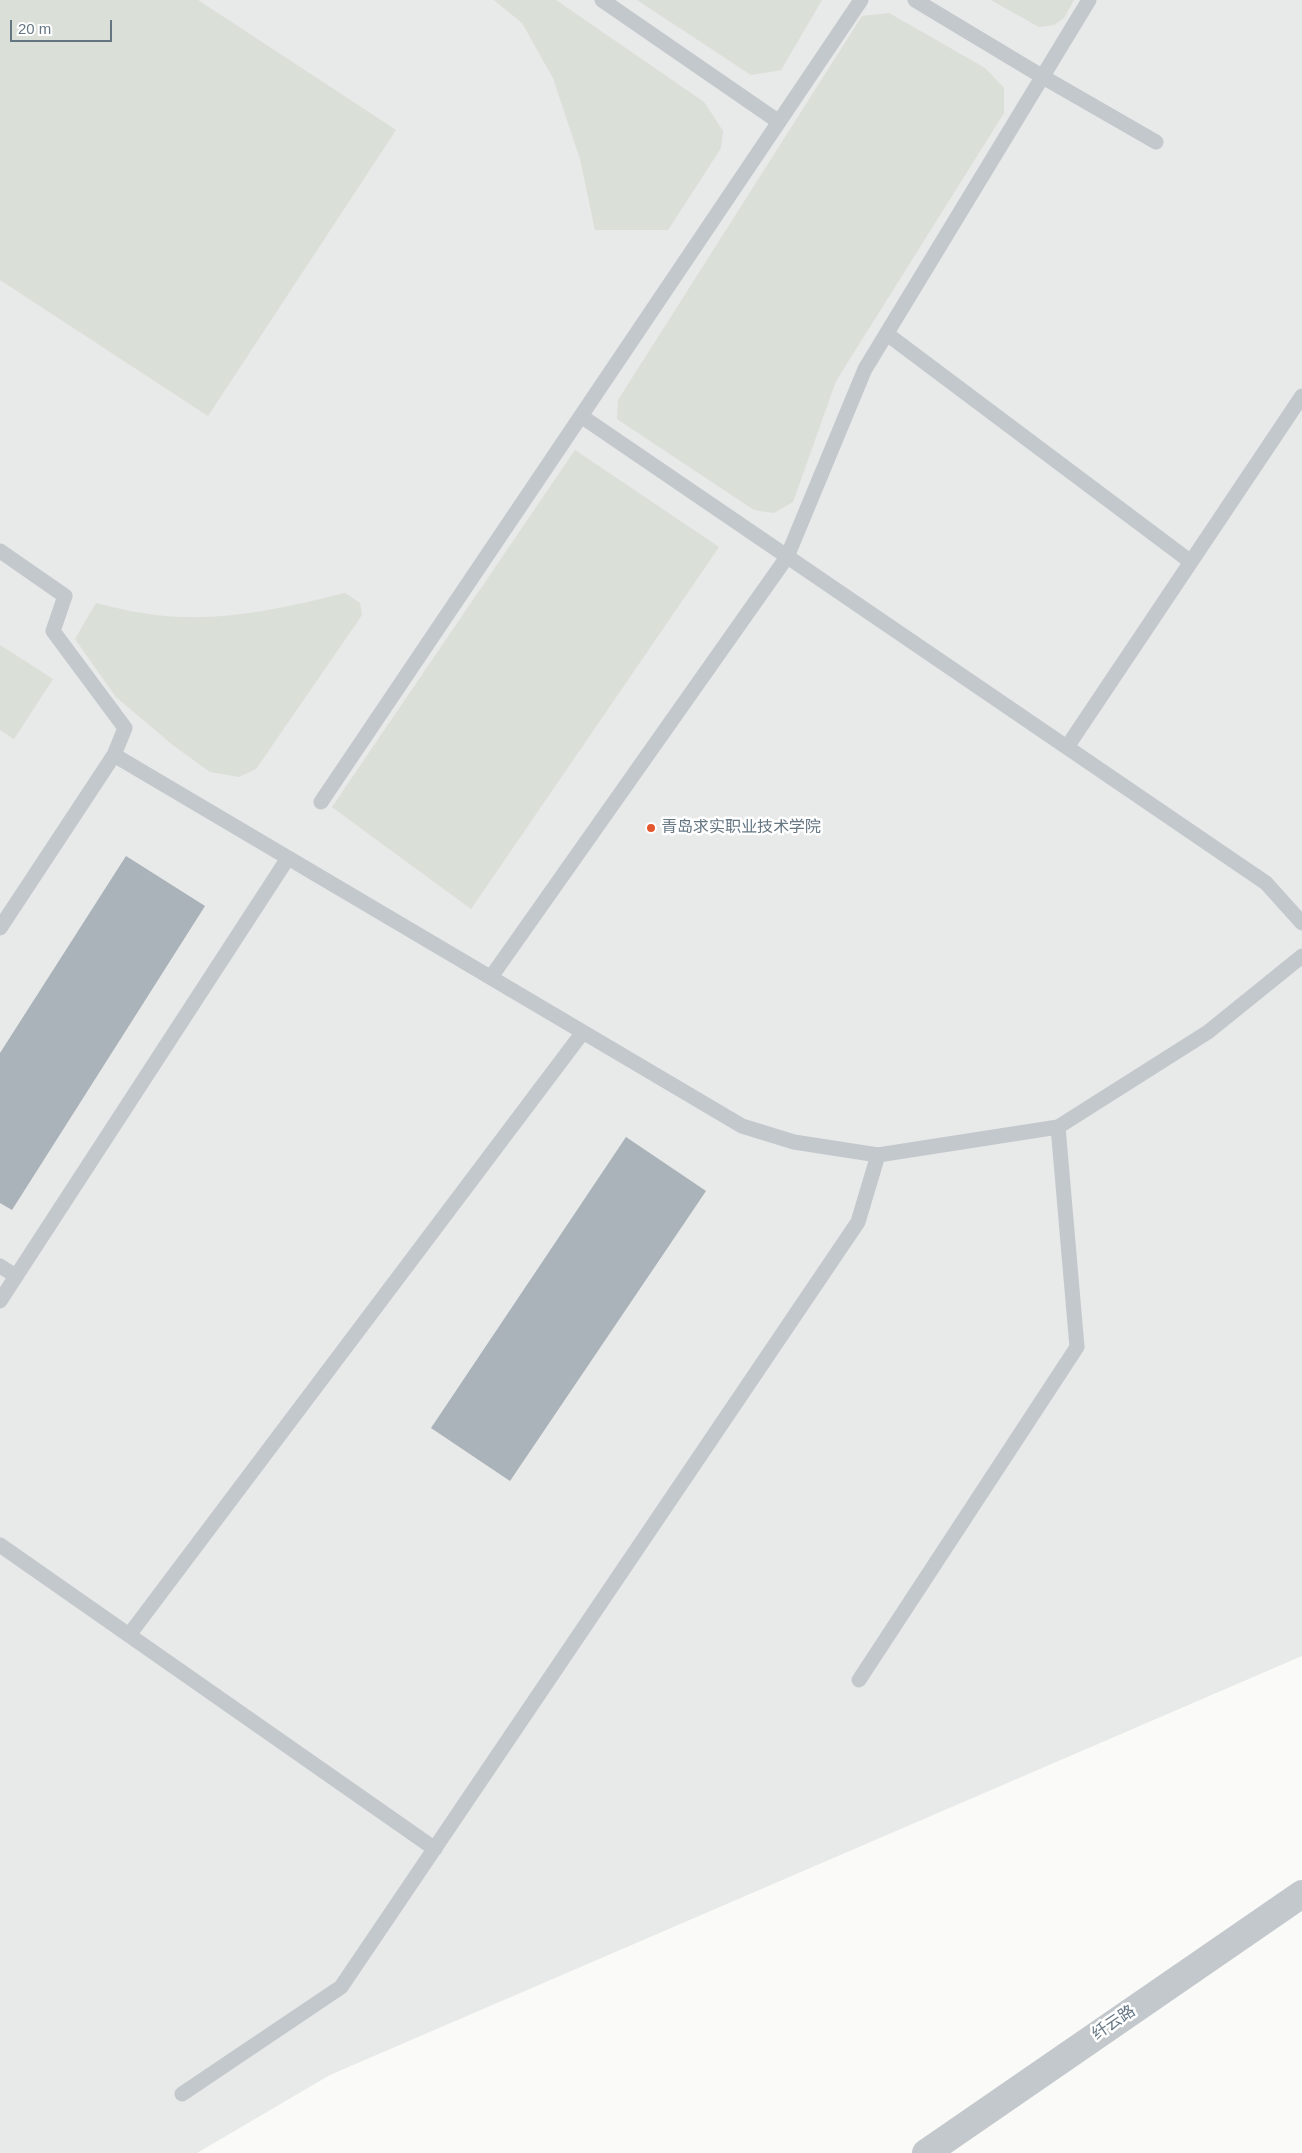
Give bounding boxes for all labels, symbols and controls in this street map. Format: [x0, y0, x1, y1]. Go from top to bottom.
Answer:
scale bar [12, 10, 115, 42]
text: 20 m [18, 20, 51, 37]
place label: 青岛求实职业技术学院 [661, 818, 821, 838]
marker: 青岛求实职业技术学院 [645, 822, 657, 834]
street label: 纤云路 [1089, 2002, 1139, 2044]

